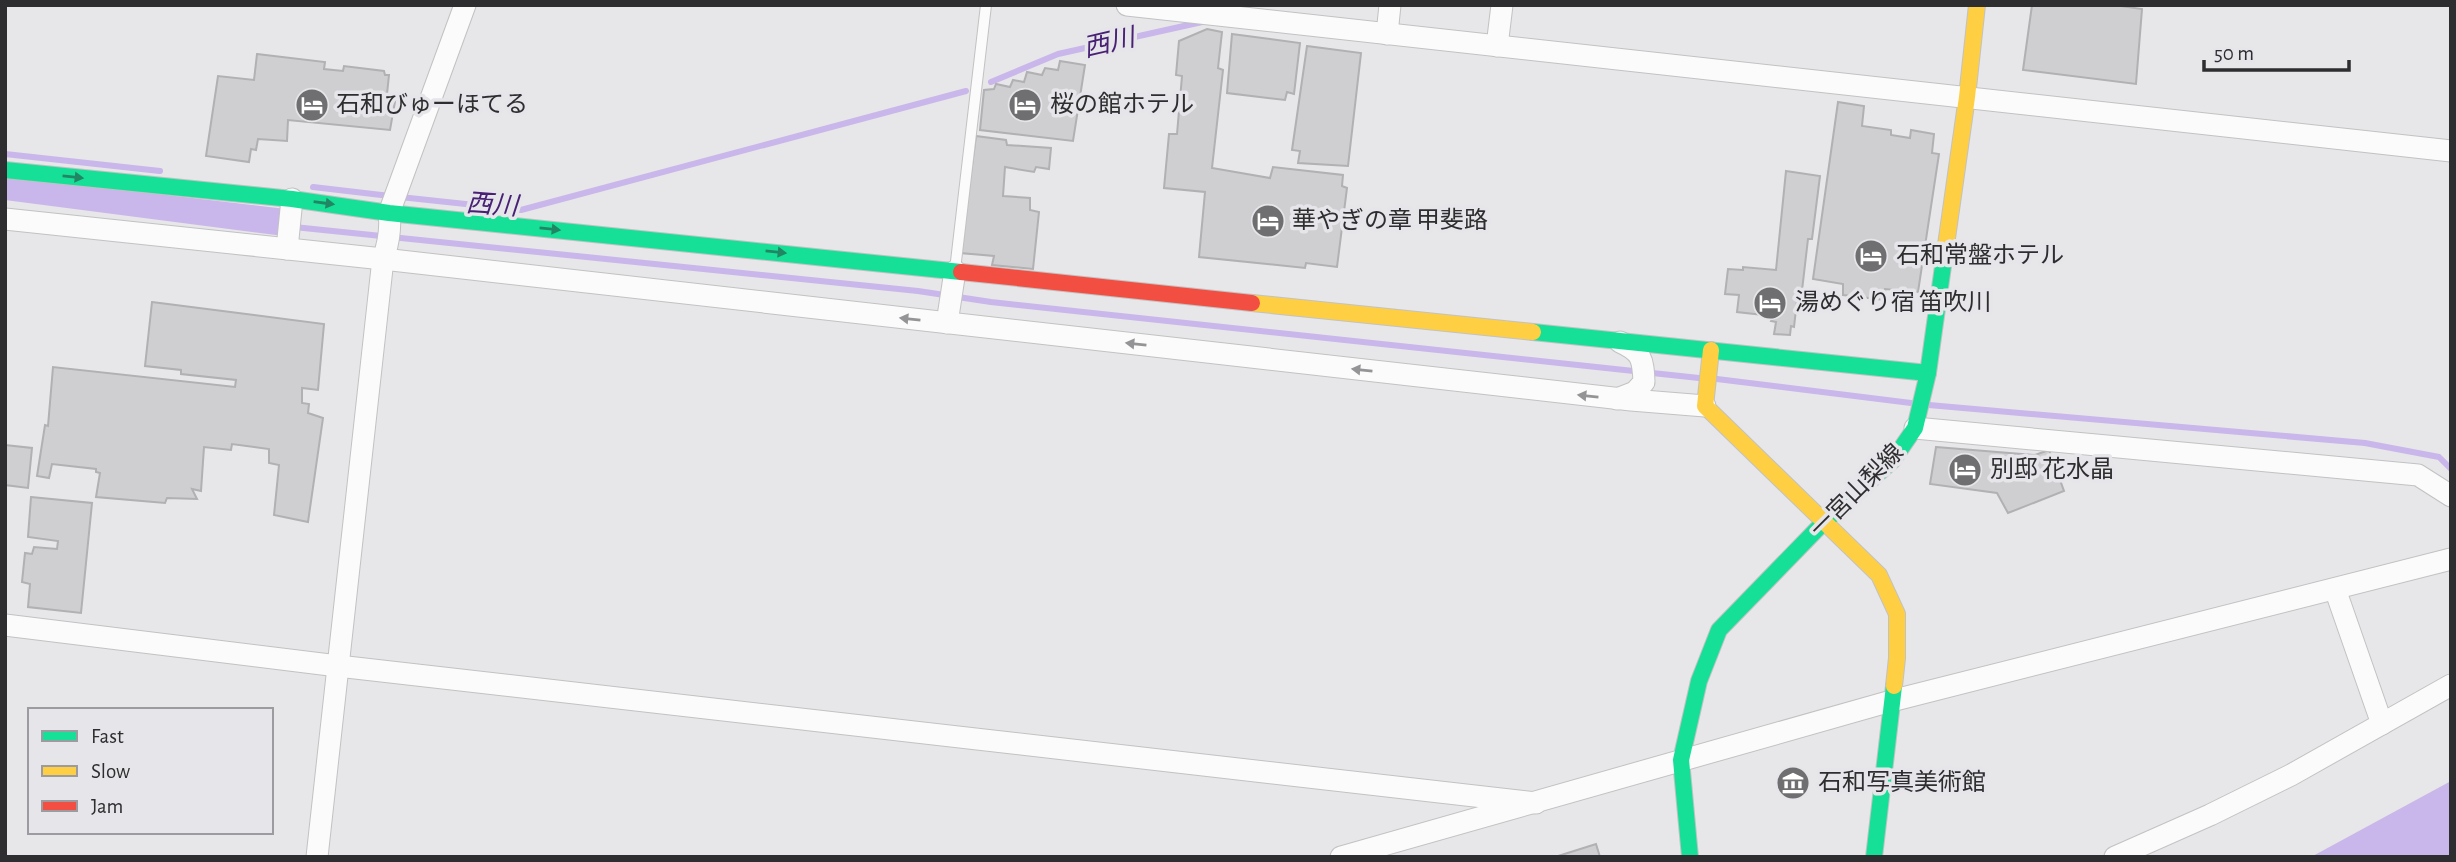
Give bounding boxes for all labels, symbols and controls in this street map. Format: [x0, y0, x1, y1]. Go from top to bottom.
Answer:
water label: 西川 [1081, 24, 1140, 62]
scale bar [2204, 28, 2349, 72]
text: 50 m [2214, 43, 2254, 64]
hotel icon: 石和びゅーほてる [293, 86, 331, 124]
hotel icon: 桜の館ホテル [1006, 86, 1044, 124]
place label: 桜の館ホテル [1050, 91, 1194, 117]
place label: 石和びゅーほてる [336, 92, 528, 117]
one-way arrow [62, 171, 84, 182]
water label: 西川 [465, 190, 522, 220]
one-way arrow [313, 198, 335, 209]
hotel icon: 華やぎの章 甲斐路 [1249, 202, 1287, 240]
place label: 華やぎの章 甲斐路 [1292, 207, 1488, 233]
one-way arrow [539, 224, 561, 235]
hotel icon: 石和常盤ホテル [1852, 237, 1890, 275]
place label: 石和常盤ホテル [1896, 242, 2064, 268]
one-way arrow [765, 247, 787, 258]
hotel icon: 湯めぐり宿 笛吹川 [1751, 284, 1789, 322]
place label: 湯めぐり宿 笛吹川 [1795, 289, 1991, 315]
one-way arrow [899, 313, 921, 324]
one-way arrow [1125, 339, 1147, 350]
one-way arrow [1351, 364, 1373, 375]
one-way arrow [1577, 390, 1599, 401]
street label: 一宮山梨線 [1805, 439, 1908, 542]
hotel icon: 別邸 花水晶 [1946, 451, 1984, 489]
place label: 別邸 花水晶 [1990, 456, 2114, 482]
legend [28, 708, 273, 834]
text: Fast [91, 726, 124, 747]
text: Slow [91, 761, 130, 782]
museum icon: 石和写真美術館 [1774, 764, 1812, 802]
place label: 石和写真美術館 [1818, 769, 1986, 795]
text: Jam [91, 796, 123, 817]

